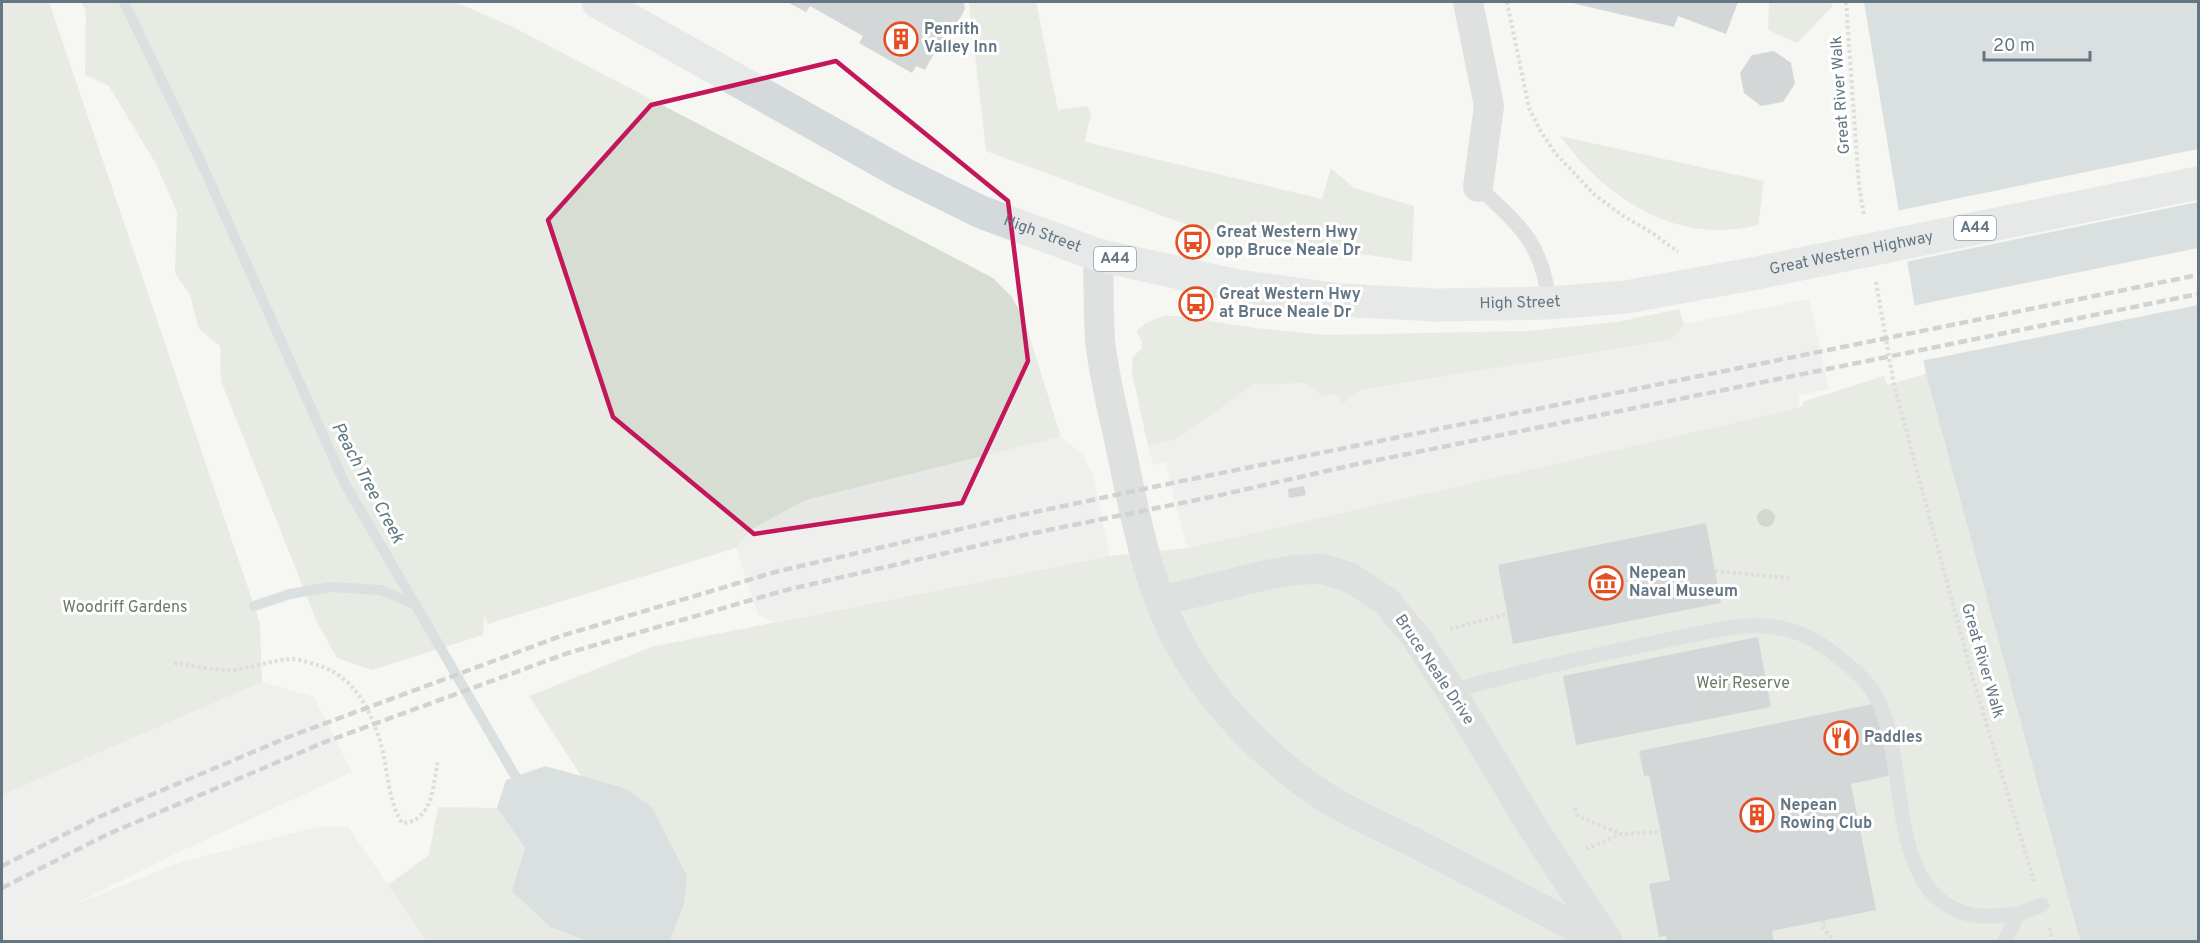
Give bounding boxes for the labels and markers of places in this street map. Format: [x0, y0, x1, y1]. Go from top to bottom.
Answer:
place label: Penrith Valley Inn [924, 20, 997, 58]
building icon: Penrith Valley Inn [883, 21, 919, 57]
place label: Great Western Hwy opp Bruce Neale Dr [1216, 223, 1361, 261]
bus stop icon: Great Western Hwy opp Bruce Neale Dr [1175, 224, 1211, 260]
place label: Great Western Hwy at Bruce Neale Dr [1219, 285, 1361, 323]
bus stop icon: Great Western Hwy at Bruce Neale Dr [1178, 286, 1214, 322]
place label: Nepean Naval Museum [1629, 564, 1738, 602]
museum icon: Nepean Naval Museum [1588, 565, 1624, 601]
restaurant icon: Paddles [1823, 720, 1859, 756]
place label: Paddles [1864, 728, 1923, 748]
place label: Nepean Rowing Club [1780, 796, 1872, 834]
building icon: Nepean Rowing Club [1739, 797, 1775, 833]

